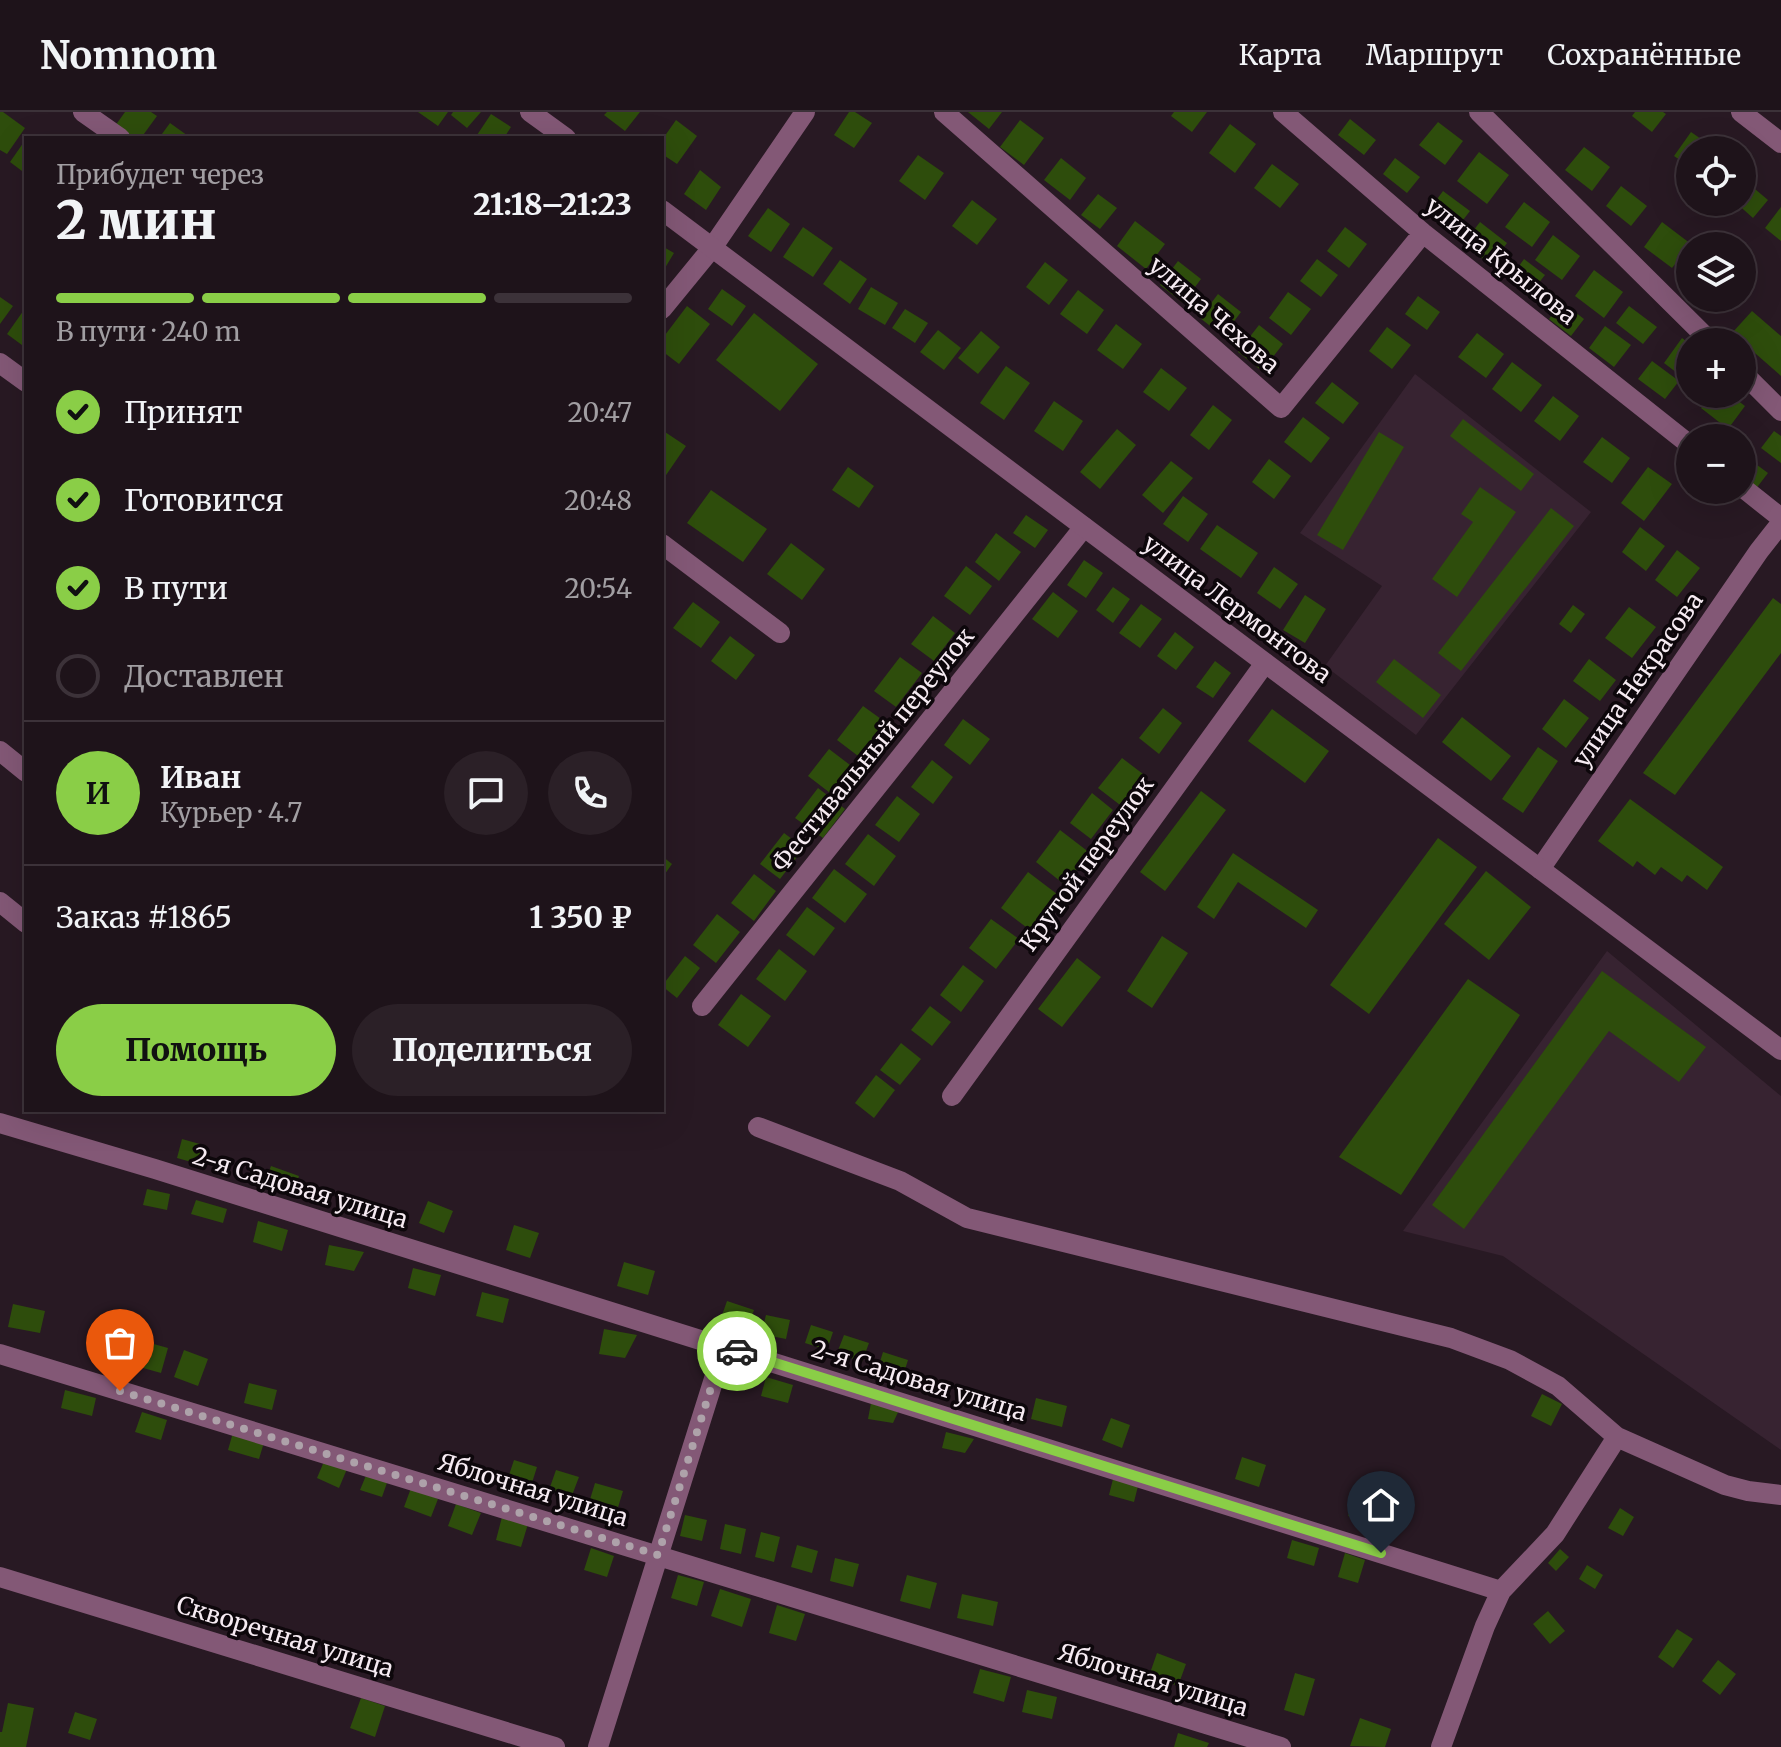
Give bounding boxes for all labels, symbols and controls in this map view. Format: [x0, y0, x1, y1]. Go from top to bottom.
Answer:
text: Nomnom [40, 32, 217, 79]
text: Карта [1238, 37, 1322, 73]
text: Маршрут [1366, 37, 1503, 73]
text: Сохранённые [1547, 37, 1741, 73]
map controls [1676, 136, 1756, 504]
button: locate [1676, 136, 1756, 216]
text: Прибудет через [56, 158, 264, 191]
text: 21:18–21:23 [473, 185, 632, 223]
text: 2 мин [56, 188, 217, 253]
street label: улица Крылова [1419, 190, 1584, 331]
button: layers [1676, 232, 1756, 312]
street label: улица Чехова [1142, 249, 1286, 380]
text: В пути · 240 m [56, 315, 241, 348]
button: + [1676, 328, 1756, 408]
icon: check [56, 390, 100, 434]
text: Принят [124, 393, 243, 431]
text: 20:47 [568, 396, 632, 429]
button: − [1676, 424, 1756, 504]
icon: check [56, 478, 100, 522]
text: Готовится [124, 481, 284, 519]
text: 20:48 [564, 484, 632, 517]
street label: улица Лермонтова [1137, 528, 1338, 690]
icon: check [56, 566, 100, 610]
text: В пути [124, 569, 228, 607]
text: 20:54 [564, 572, 632, 605]
street label: улица Некрасова [1566, 586, 1710, 773]
street label: Фестивальный переулок [765, 621, 981, 878]
text: Доставлен [124, 657, 284, 695]
button: chat [444, 751, 528, 835]
button: phone [548, 751, 632, 835]
text: Иван [160, 758, 241, 796]
street label: Крутой переулок [1013, 770, 1160, 957]
text: И [85, 774, 111, 812]
text: Курьер · 4.7 [160, 796, 302, 829]
text: Заказ #1865 [56, 898, 232, 936]
text: 1 350 ₽ [529, 898, 632, 936]
button: Помощь [56, 1004, 336, 1096]
button: Поделиться [352, 1004, 632, 1096]
street label: 2-я Садовая улица [189, 1140, 412, 1235]
pin [86, 1309, 154, 1391]
courier [697, 1311, 777, 1391]
icon: bag [98, 1321, 142, 1365]
icon: car [715, 1329, 759, 1373]
street label: 2-я Садовая улица [808, 1333, 1031, 1428]
street label: Яблочная улица [435, 1446, 632, 1533]
pin [1347, 1471, 1415, 1553]
icon: home [1359, 1483, 1403, 1527]
street label: Скворечная улица [173, 1589, 398, 1684]
street label: Яблочная улица [1055, 1636, 1252, 1723]

